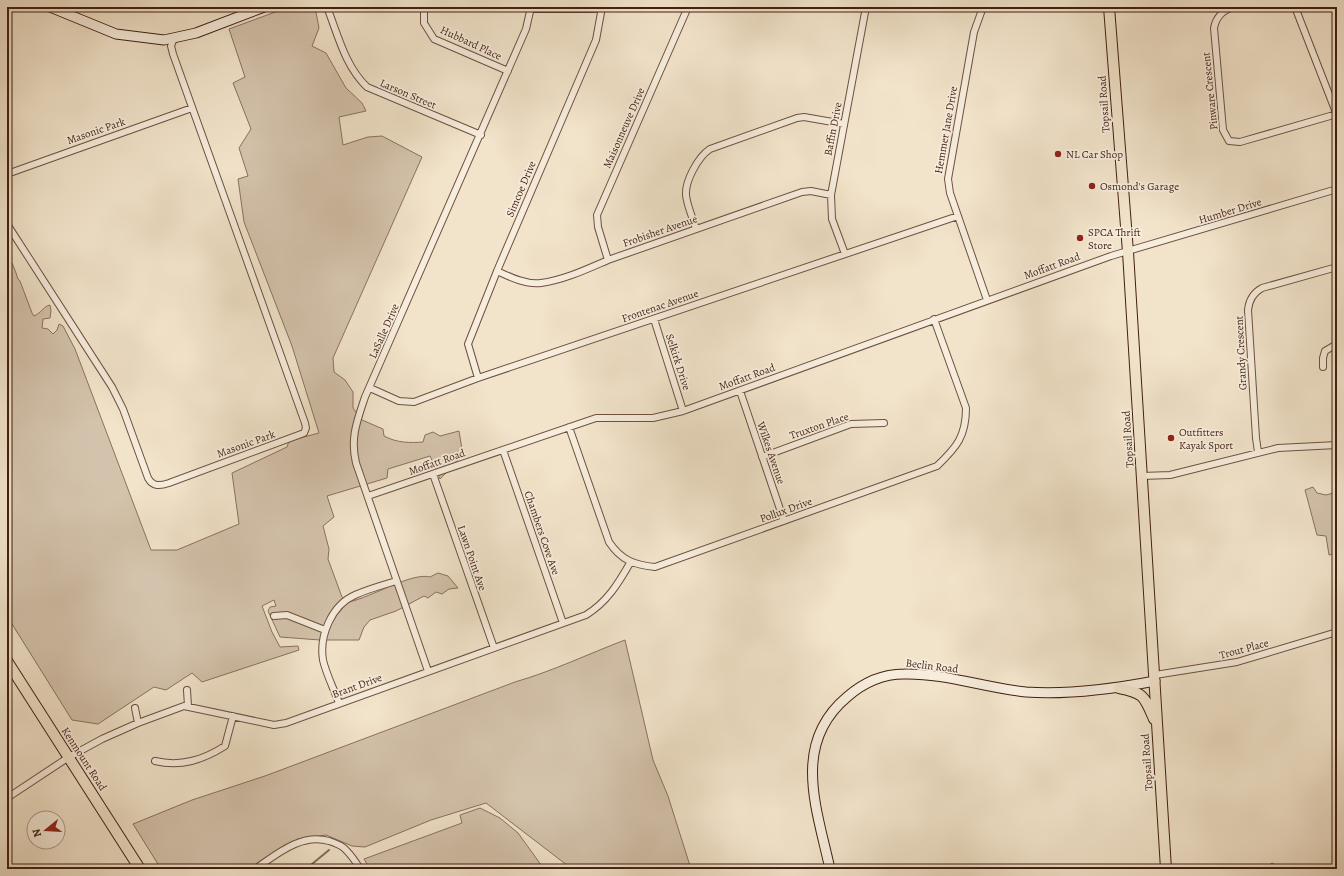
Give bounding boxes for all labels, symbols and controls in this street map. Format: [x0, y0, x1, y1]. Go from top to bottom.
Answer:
street label: Hubbard Place [438, 22, 504, 64]
street label: Pinware Crescent [1198, 51, 1222, 131]
street label: Larson Street [377, 75, 439, 113]
street label: Topsail Road [1095, 75, 1113, 133]
street label: Maisonneuve Drive [599, 85, 649, 171]
street label: Hemmer Jane Drive [931, 85, 961, 175]
street label: Baffin Drive [820, 101, 846, 157]
street label: Masonic Park [65, 114, 128, 148]
place label: NL Car Shop [1066, 147, 1123, 162]
marker: NL Car Shop [1053, 149, 1063, 159]
street label: Simcoe Drive [502, 159, 540, 219]
place label: Osmond's Garage [1100, 179, 1179, 194]
marker: Osmond's Garage [1087, 181, 1097, 191]
street label: Humber Drive [1197, 194, 1263, 228]
street label: Frobisher Avenue [621, 211, 699, 251]
place label: SPCA Thrift Store [1088, 225, 1141, 253]
marker: SPCA Thrift Store [1075, 233, 1085, 243]
street label: Moffatt Road [1022, 249, 1082, 283]
street label: Frontenac Avenue [620, 286, 700, 326]
street label: LaSalle Drive [365, 301, 403, 361]
street label: Grandy Crescent [1232, 315, 1250, 391]
street label: Selkirk Drive [662, 332, 694, 392]
street label: Moffatt Road [717, 360, 777, 394]
street label: Truxton Place [787, 409, 851, 443]
street label: Topsail Road [1119, 410, 1137, 468]
street label: Wilkes Avenue [753, 419, 789, 486]
place label: Outfitters Kayak Sport [1179, 425, 1234, 453]
street label: Masonic Park [215, 426, 278, 461]
marker: Outfitters Kayak Sport [1166, 433, 1176, 443]
street label: Moffatt Road [407, 445, 467, 479]
street label: Chambers Cove Ave [521, 489, 563, 577]
street label: Pollux Drive [758, 494, 814, 526]
street label: Lawn Point Ave [454, 523, 490, 593]
street label: Trout Place [1218, 635, 1270, 663]
street label: Beclin Road [905, 655, 959, 677]
street label: Brant Drive [330, 670, 384, 702]
street label: Kenmount Road [58, 724, 110, 794]
street label: Topsail Road [1138, 733, 1156, 791]
north arrow [26, 810, 66, 850]
text: N [29, 827, 45, 839]

